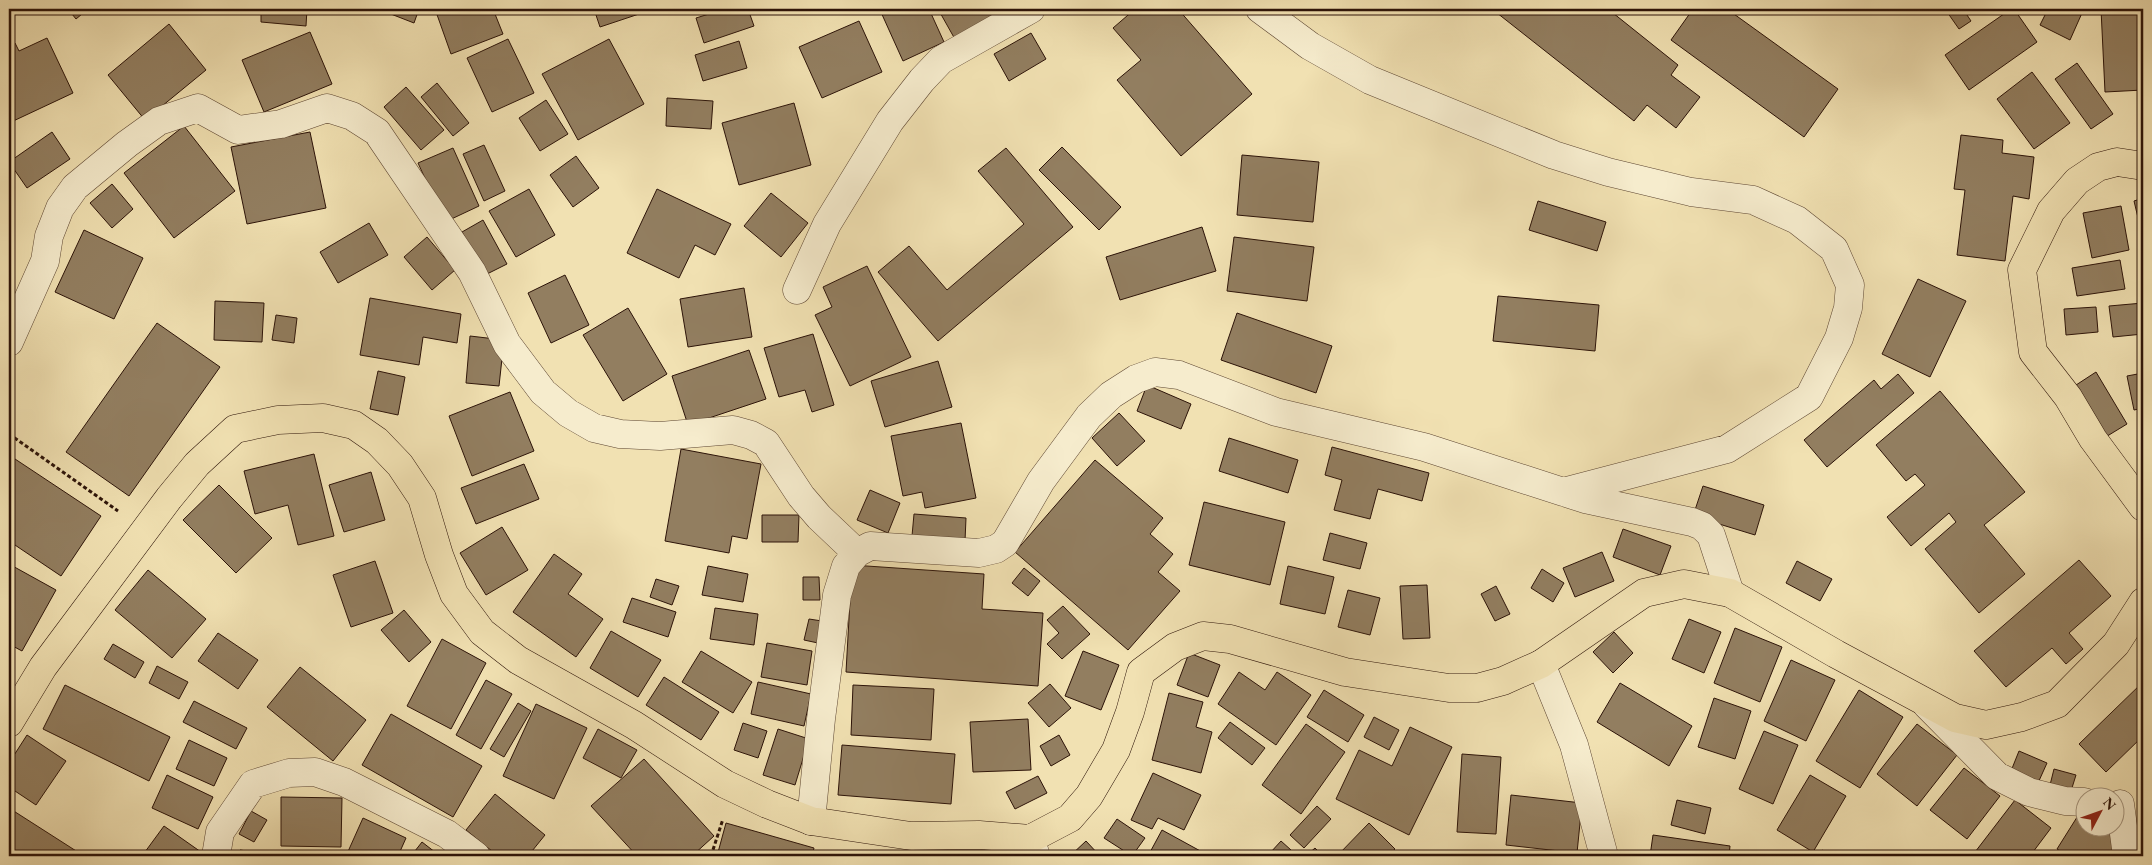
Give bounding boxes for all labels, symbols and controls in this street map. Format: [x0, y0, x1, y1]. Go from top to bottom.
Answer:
north arrow [2074, 788, 2124, 838]
text: N [2099, 793, 2121, 814]

